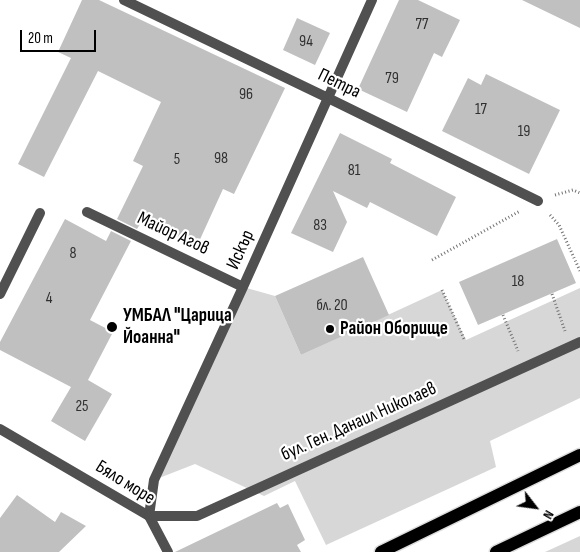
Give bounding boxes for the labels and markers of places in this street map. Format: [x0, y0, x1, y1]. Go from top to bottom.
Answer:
place label: УМБАЛ "Царица Йоанна" [123, 305, 232, 349]
place label: Район Оборище [340, 318, 448, 340]
marker: УМБАЛ "Царица Йоанна" [105, 320, 119, 334]
marker: Район Оборище [324, 323, 336, 335]

